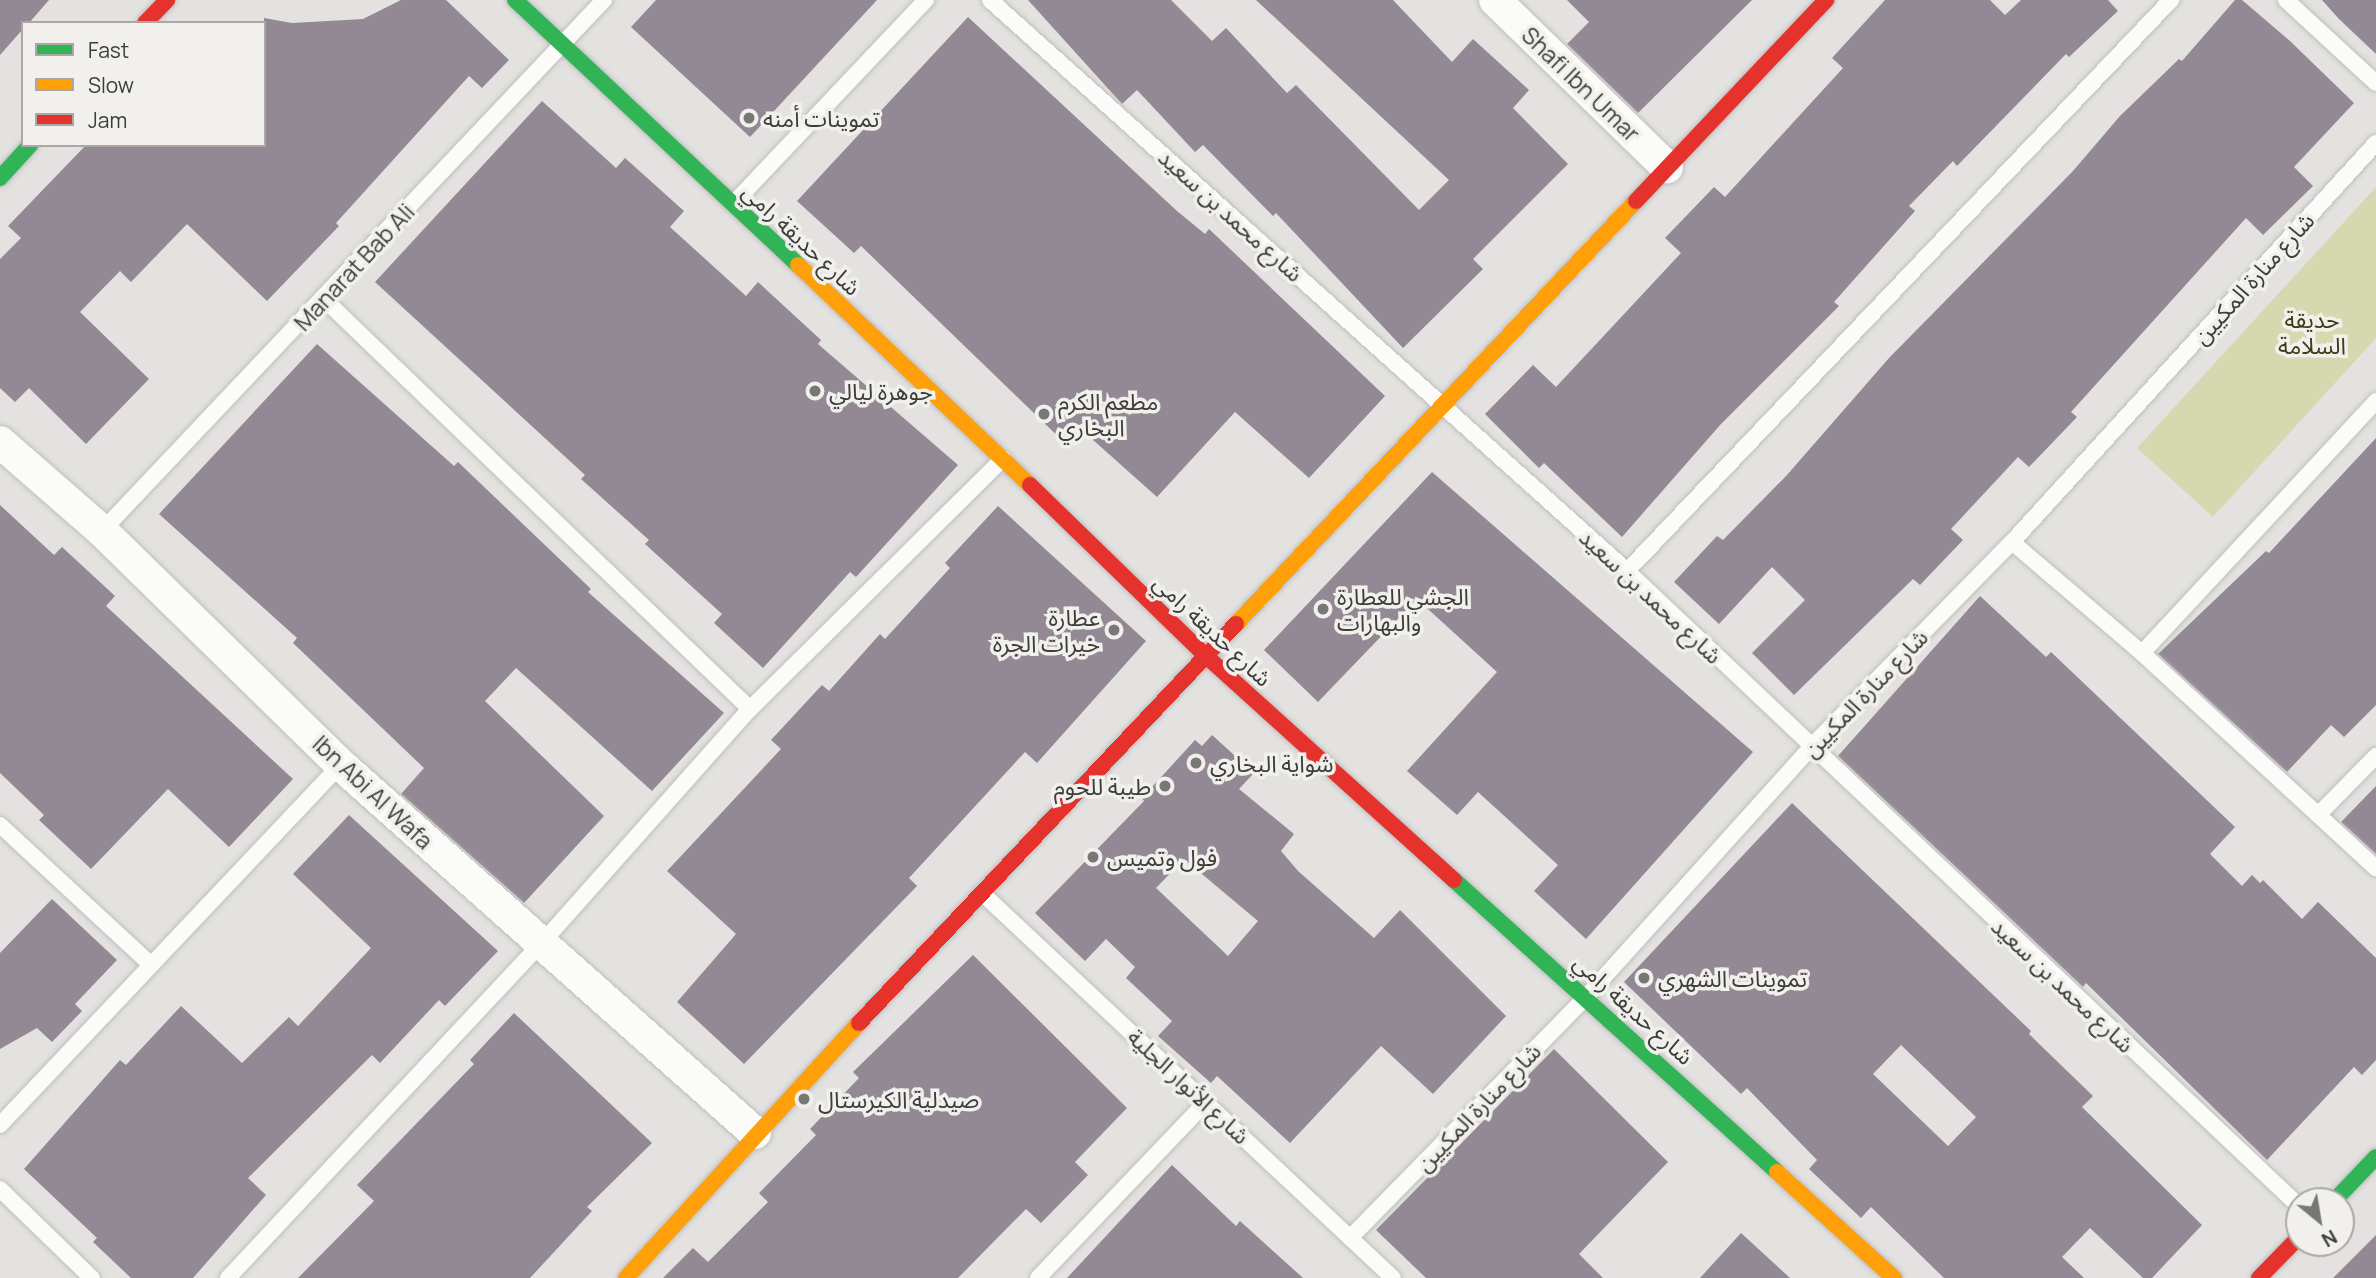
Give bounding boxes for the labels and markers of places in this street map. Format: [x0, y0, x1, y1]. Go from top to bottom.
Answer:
place label: تموينات أمنه [763, 104, 879, 132]
marker: تموينات أمنه [741, 110, 757, 126]
place label: جوهرة ليالي [829, 377, 933, 405]
marker: جوهرة ليالي [807, 383, 823, 399]
place label: مطعم الكرم البخاري [1058, 387, 1158, 441]
marker: مطعم الكرم البخاري [1036, 406, 1052, 422]
place label: الجشي للعطارة والبهارات [1337, 582, 1469, 636]
marker: الجشي للعطارة والبهارات [1315, 601, 1331, 617]
place label: عطارة خيرات الجرة [993, 603, 1100, 657]
marker: عطارة خيرات الجرة [1106, 622, 1122, 638]
place label: شواية البخاري [1210, 749, 1334, 777]
marker: شواية البخاري [1188, 755, 1204, 771]
place label: طيبة للحوم [1054, 772, 1151, 800]
marker: طيبة للحوم [1157, 778, 1173, 794]
place label: فول وتميس [1107, 843, 1217, 871]
marker: فول وتميس [1085, 849, 1101, 865]
place label: تموينات الشهري [1658, 964, 1807, 992]
marker: تموينات الشهري [1636, 970, 1652, 986]
place label: صيدلية الكيرستال [818, 1085, 979, 1113]
marker: صيدلية الكيرستال [796, 1091, 812, 1107]

